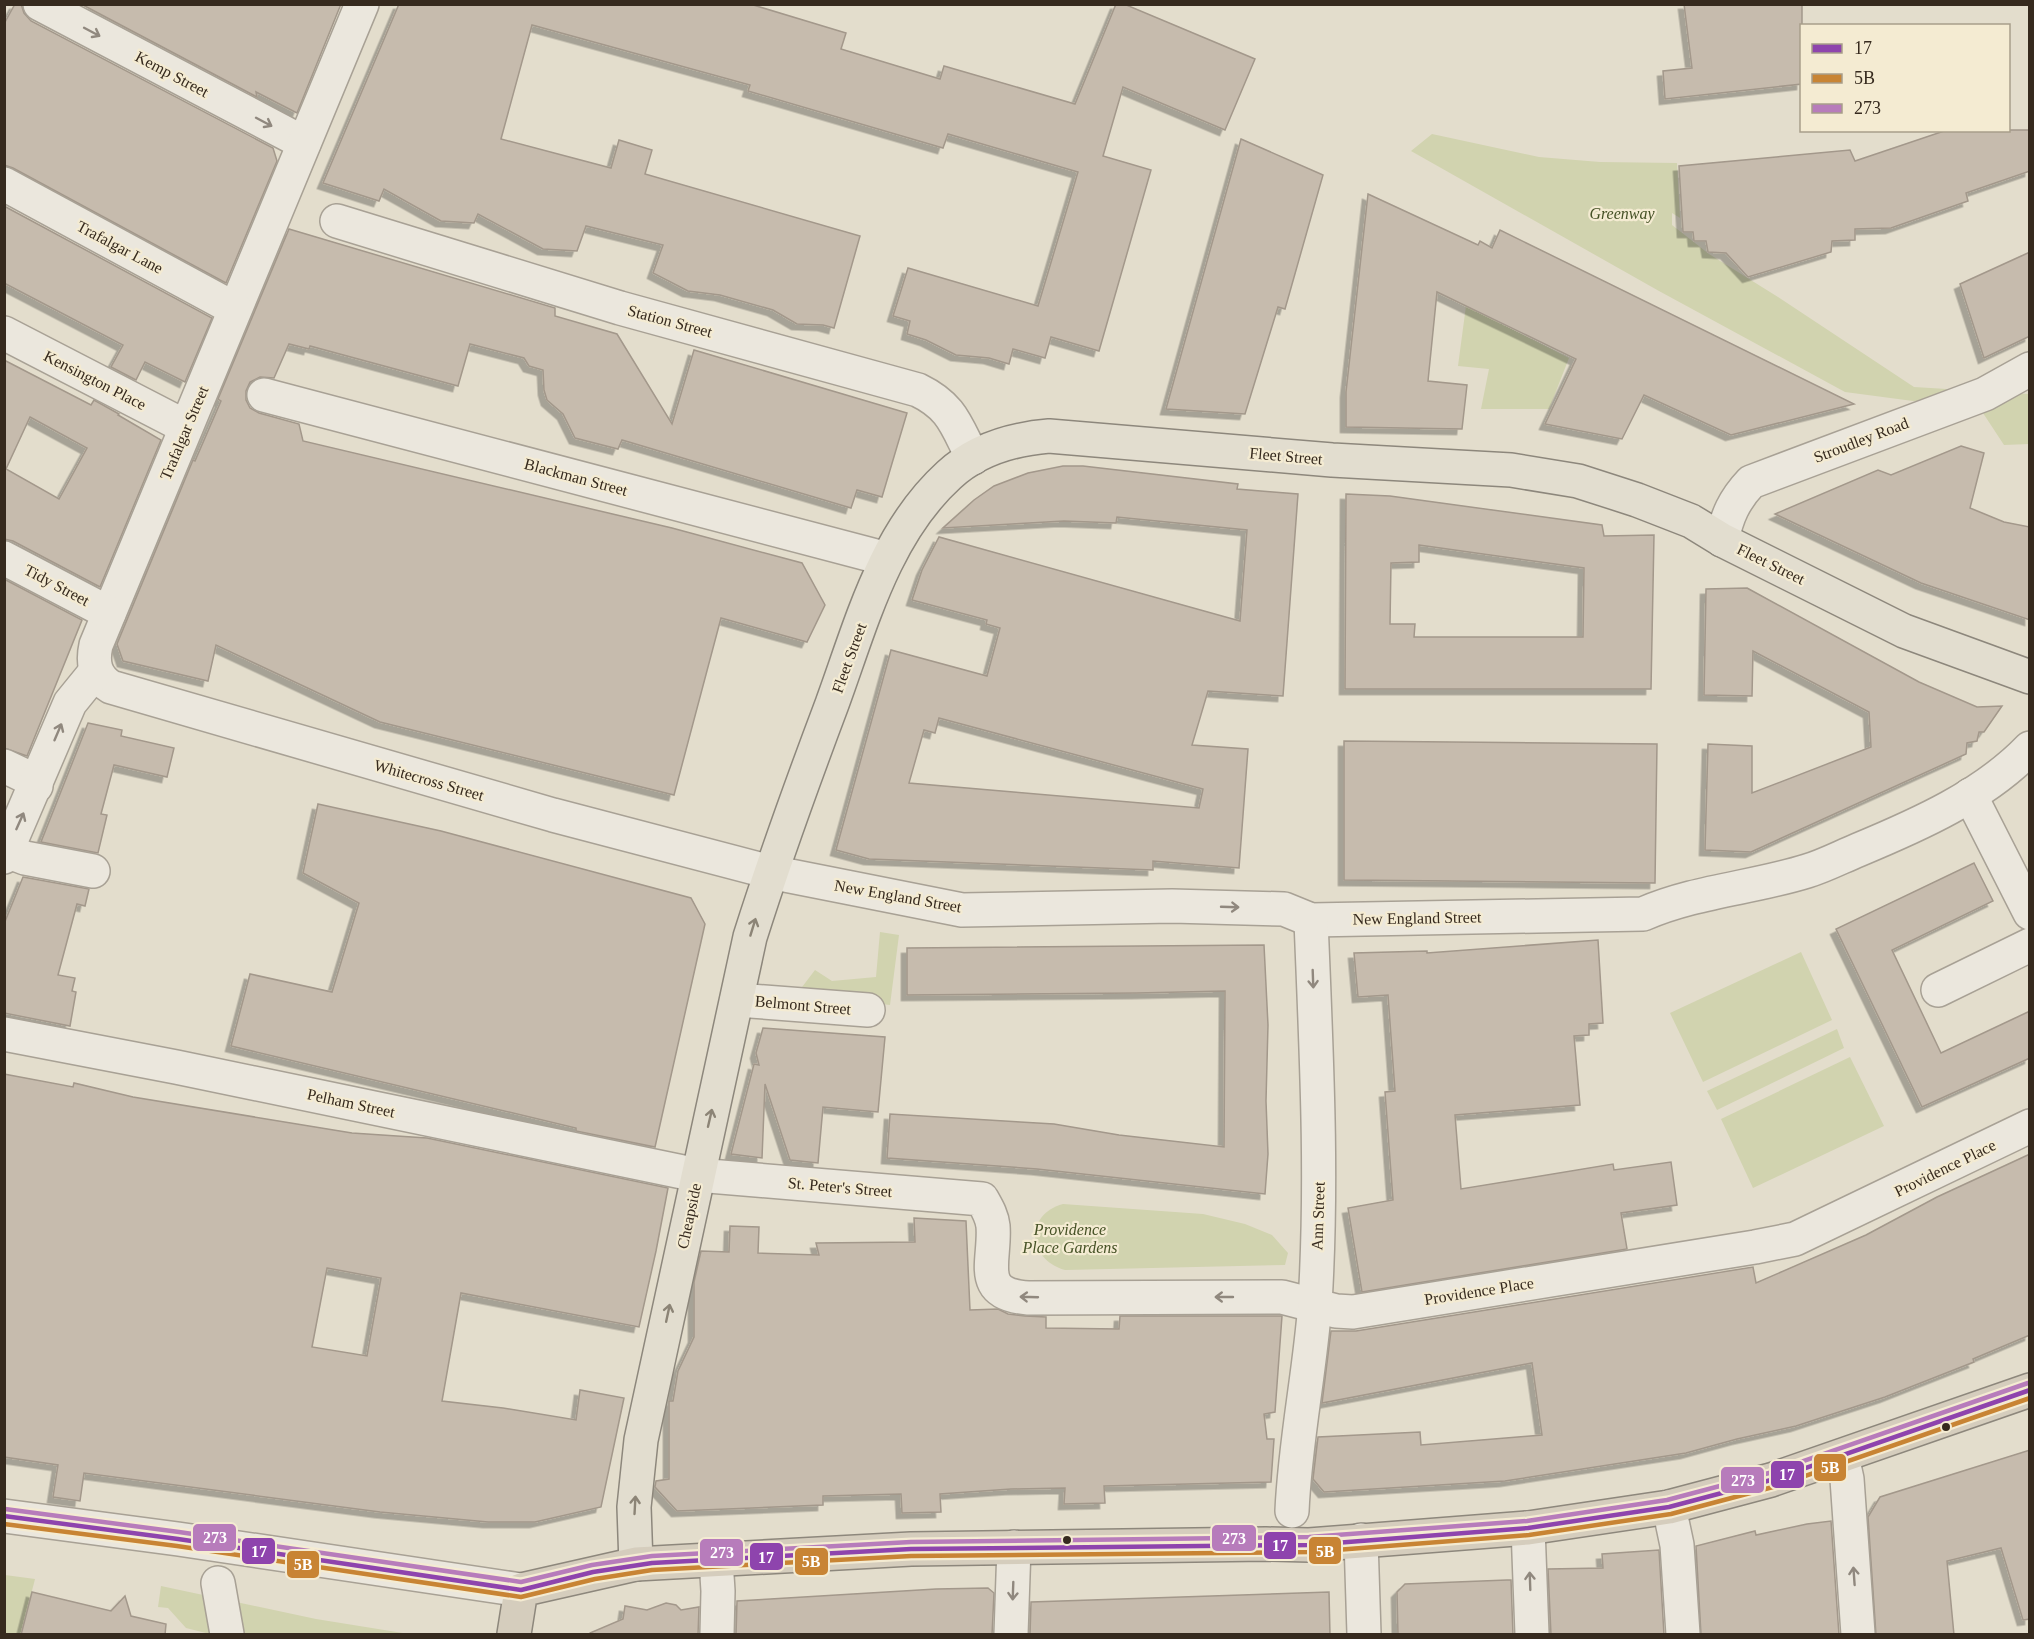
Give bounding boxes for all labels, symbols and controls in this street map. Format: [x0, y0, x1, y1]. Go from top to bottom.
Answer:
legend [1800, 24, 2010, 132]
one-way arrow [82, 26, 100, 38]
text: 17 [1854, 38, 1872, 58]
street label: Kemp Street [132, 48, 212, 102]
text: 5B [1854, 68, 1875, 88]
text: 273 [1854, 98, 1881, 118]
one-way arrow [255, 117, 273, 128]
park label: Greenway [1589, 205, 1655, 223]
street label: Trafalgar Lane [74, 217, 166, 278]
street label: Station Street [626, 302, 715, 341]
street label: Kensington Place [41, 347, 149, 414]
street label: Trafalgar Street [157, 383, 213, 483]
street label: Stroudley Road [1811, 414, 1911, 467]
street label: Fleet Street [1249, 444, 1324, 468]
street label: Blackman Street [523, 455, 630, 499]
street label: Fleet Street [1734, 540, 1808, 588]
street label: Tidy Street [21, 561, 93, 610]
street label: Fleet Street [828, 620, 870, 695]
one-way arrow [53, 723, 64, 742]
street label: Whitecross Street [372, 756, 486, 804]
one-way arrow [15, 813, 26, 831]
street label: New England Street [833, 876, 963, 917]
one-way arrow [1220, 902, 1240, 913]
street label: New England Street [1352, 908, 1482, 929]
one-way arrow [748, 918, 759, 937]
one-way arrow [1308, 968, 1319, 988]
street label: Belmont Street [754, 992, 852, 1018]
street label: Pelham Street [306, 1085, 397, 1121]
one-way arrow [705, 1108, 717, 1127]
street label: Providence Place [1892, 1136, 1998, 1200]
street label: St. Peter's Street [787, 1174, 893, 1200]
street label: Ann Street [1308, 1181, 1328, 1251]
street label: Cheapside [674, 1182, 705, 1251]
park label: Providence Place Gardens [1022, 1221, 1117, 1256]
street label: Providence Place [1423, 1274, 1535, 1308]
one-way arrow [1214, 1291, 1234, 1303]
one-way arrow [1019, 1292, 1039, 1303]
one-way arrow [663, 1304, 674, 1324]
unlabelled marker [1940, 1421, 1952, 1433]
line badge: 5B [1813, 1453, 1847, 1482]
text: 5B [1821, 1459, 1840, 1476]
line badge: 17 [1770, 1460, 1805, 1489]
line badge: 273 [1720, 1466, 1765, 1494]
text: 17 [1779, 1466, 1795, 1483]
text: 273 [1731, 1472, 1755, 1489]
one-way arrow [629, 1496, 640, 1516]
line badge: 273 [192, 1523, 237, 1552]
line badge: 273 [1211, 1524, 1257, 1552]
text: 273 [203, 1529, 227, 1546]
text: 273 [1222, 1530, 1246, 1547]
line badge: 17 [1263, 1531, 1297, 1560]
unlabelled marker [1061, 1534, 1073, 1546]
line badge: 5B [1308, 1536, 1342, 1565]
line badge: 17 [241, 1537, 276, 1565]
text: 17 [1272, 1537, 1288, 1554]
line badge: 273 [699, 1538, 744, 1567]
line badge: 17 [749, 1542, 784, 1571]
text: 17 [251, 1543, 267, 1560]
text: 5B [1316, 1543, 1335, 1560]
text: 273 [710, 1544, 734, 1561]
line badge: 5B [794, 1547, 829, 1576]
text: 17 [758, 1549, 774, 1566]
line badge: 5B [286, 1550, 320, 1579]
text: 5B [802, 1553, 821, 1570]
text: 5B [294, 1556, 313, 1573]
one-way arrow [1848, 1567, 1859, 1587]
one-way arrow [1525, 1572, 1536, 1592]
one-way arrow [1007, 1580, 1018, 1600]

